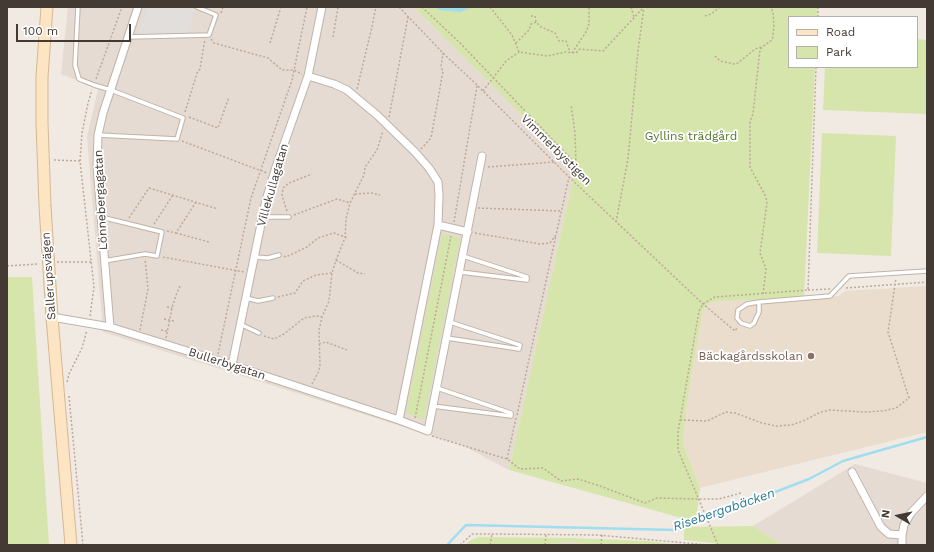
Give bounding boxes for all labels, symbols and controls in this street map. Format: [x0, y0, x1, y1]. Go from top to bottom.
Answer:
scale bar [18, 16, 133, 42]
legend [788, 16, 918, 68]
text: 100 m [23, 24, 58, 38]
text: Road [826, 25, 855, 39]
text: Park [826, 45, 852, 59]
street label: Vimmerbystigen [518, 112, 594, 188]
park label: Gyllins trädgård [645, 129, 737, 143]
street label: Villekullagatan [254, 142, 292, 228]
street label: Lönnebergagatan [91, 150, 111, 250]
street label: Sallerupsvägen [39, 231, 59, 321]
street label: Bullerbygatan [187, 345, 267, 383]
place label: Bäckagårdsskolan [698, 349, 803, 363]
marker: Bäckagårdsskolan [806, 351, 816, 361]
water label: Risebergabäcken [671, 485, 777, 535]
north arrow [878, 496, 918, 536]
text: N [879, 509, 893, 519]

